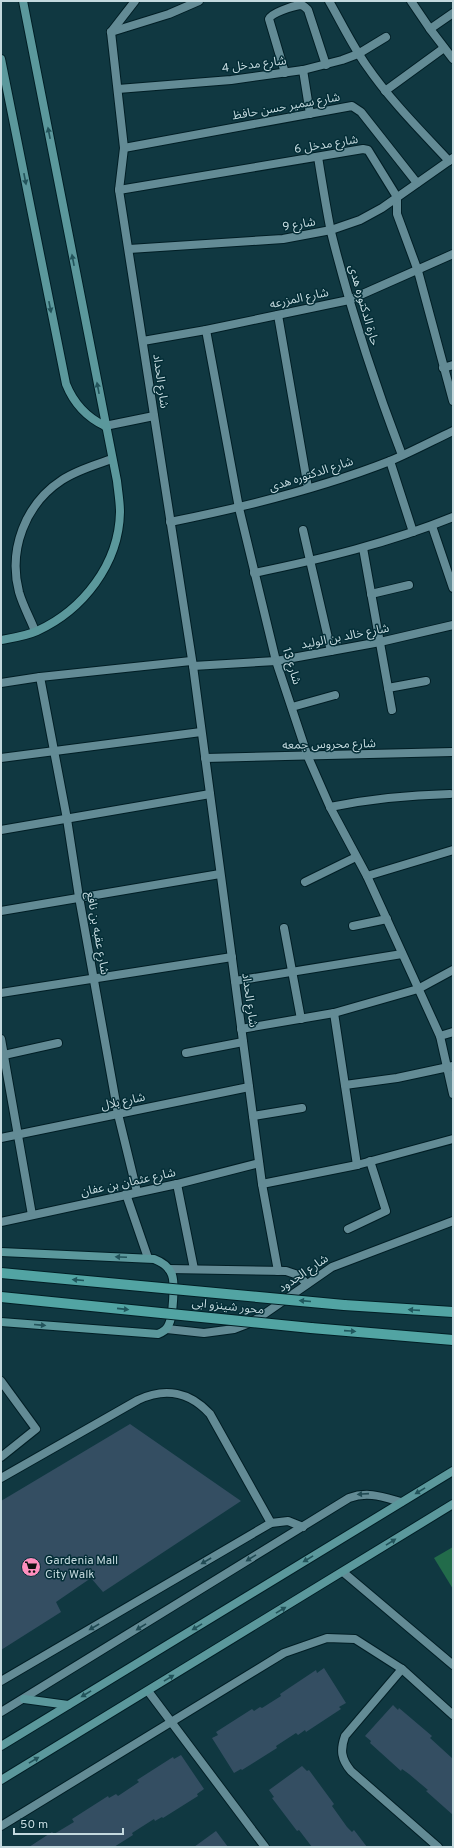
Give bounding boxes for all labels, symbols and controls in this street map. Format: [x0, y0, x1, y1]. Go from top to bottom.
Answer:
street label: شارع مدخل 4 [221, 53, 287, 77]
street label: شارع سمير حسن حافظ [231, 90, 341, 124]
one-way arrow [45, 127, 51, 139]
street label: شارع مدخل 6 [293, 132, 359, 158]
one-way arrow [22, 173, 28, 185]
street label: شارع 9 [281, 214, 317, 236]
one-way arrow [70, 254, 76, 267]
street label: حارة الدكتوره هدى [344, 263, 382, 348]
street label: شارع المزرعه [268, 285, 330, 313]
one-way arrow [48, 301, 54, 313]
street label: شارع الحداد [148, 353, 172, 409]
one-way arrow [95, 382, 101, 394]
street label: شارع الدكتوره هدى [267, 454, 355, 496]
street label: شارع خالد بن الوليد [300, 621, 391, 653]
street label: شارع 13 [278, 646, 304, 687]
street label: شارع محروس جمعه [282, 736, 376, 754]
street label: شارع عقبه بن نافع [82, 890, 112, 976]
street label: شارع الحداد [237, 972, 261, 1028]
street label: شارع بلال [100, 1089, 147, 1114]
street label: شارع عثمان بن عفان [79, 1165, 177, 1201]
street label: شارع الحدود [275, 1251, 332, 1296]
one-way arrow [114, 1254, 127, 1260]
one-way arrow [72, 1277, 84, 1283]
street label: محور شينزو ابى [191, 1295, 265, 1319]
one-way arrow [299, 1298, 311, 1305]
one-way arrow [117, 1306, 129, 1312]
one-way arrow [408, 1306, 420, 1313]
one-way arrow [34, 1322, 46, 1329]
one-way arrow [344, 1327, 356, 1334]
one-way arrow [414, 1488, 426, 1495]
one-way arrow [357, 1491, 369, 1498]
one-way arrow [385, 1539, 397, 1546]
place label: Gardenia Mall City Walk [45, 1553, 118, 1583]
one-way arrow [245, 1555, 257, 1562]
one-way arrow [303, 1555, 313, 1563]
supermarket icon: Gardenia Mall City Walk [20, 1556, 42, 1578]
one-way arrow [200, 1558, 212, 1565]
one-way arrow [275, 1607, 287, 1614]
one-way arrow [135, 1623, 147, 1630]
one-way arrow [191, 1623, 203, 1630]
one-way arrow [88, 1624, 100, 1631]
one-way arrow [163, 1674, 175, 1681]
one-way arrow [81, 1690, 91, 1698]
one-way arrow [28, 1756, 40, 1763]
scale bar [14, 1810, 123, 1836]
text: 50 m [20, 1817, 48, 1833]

